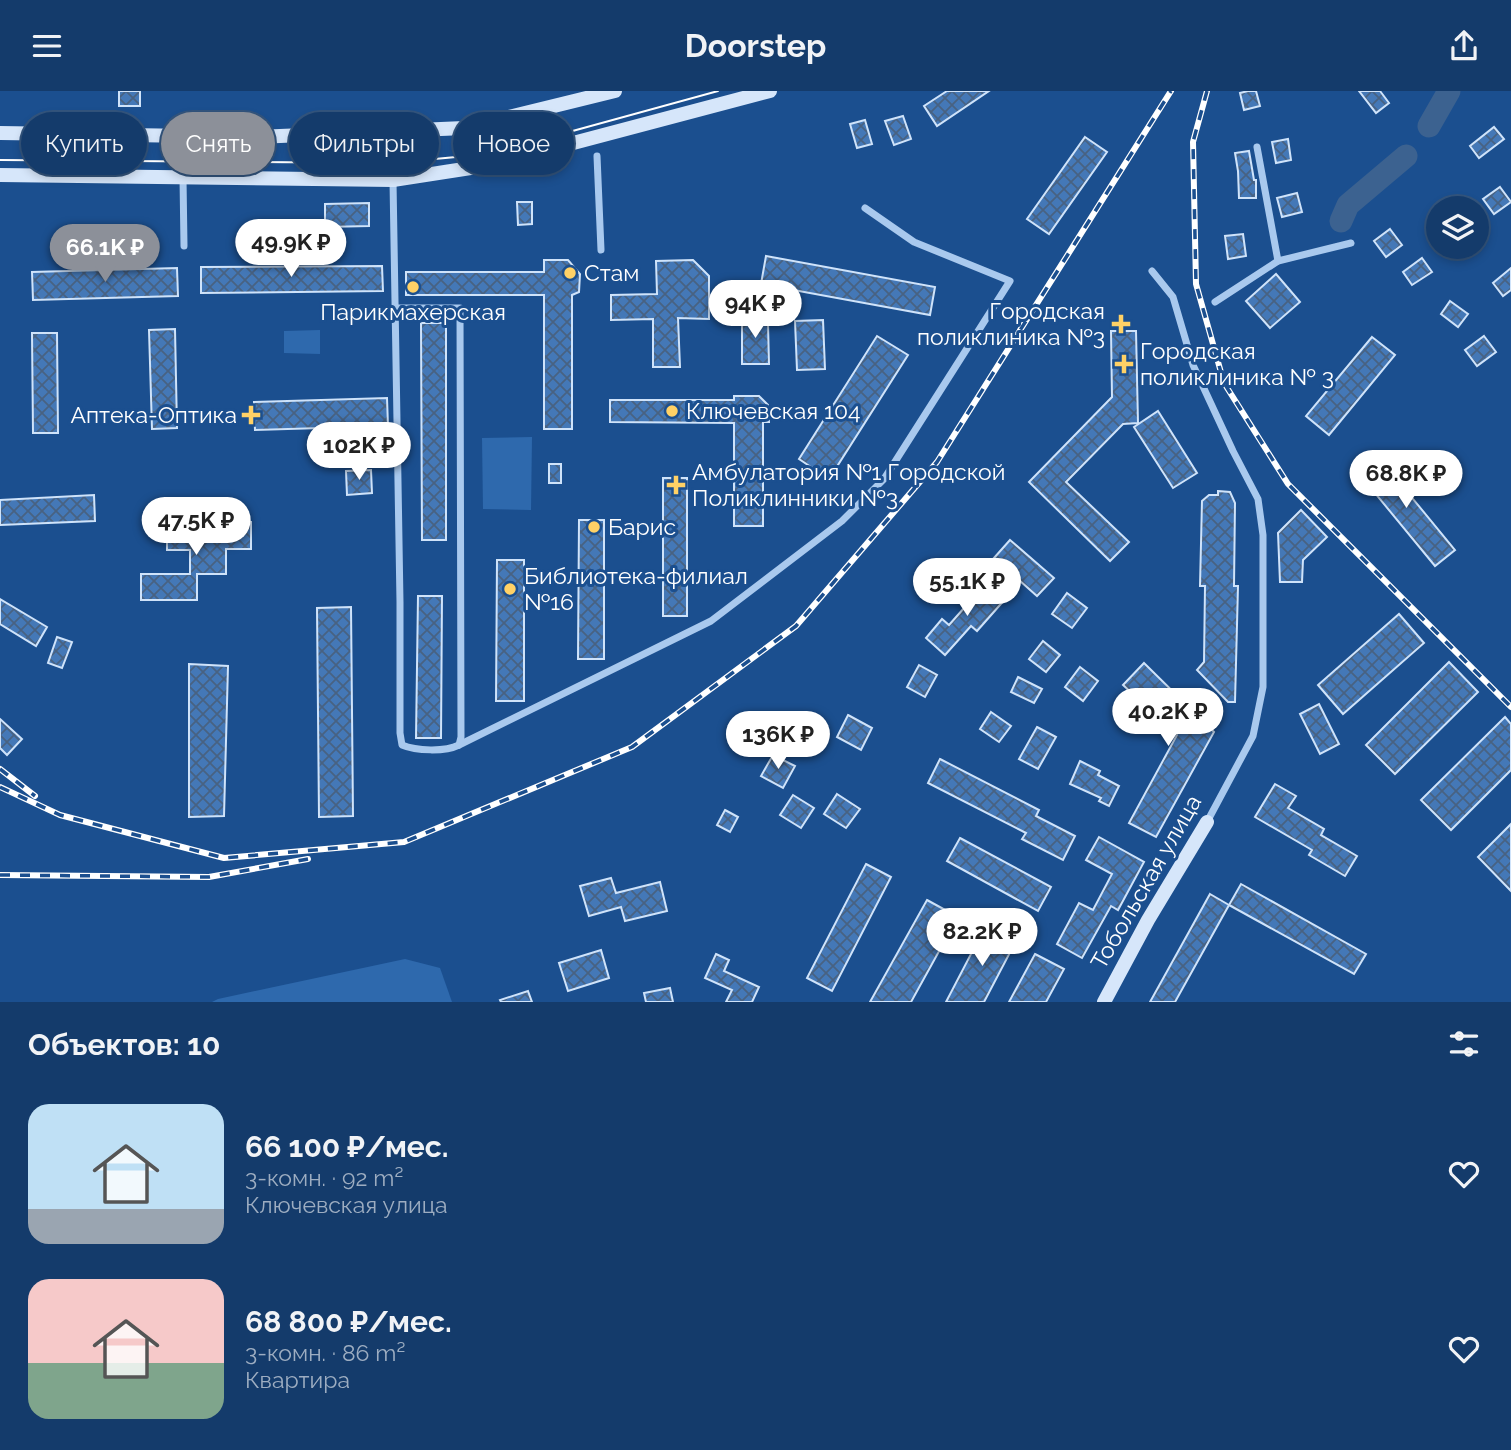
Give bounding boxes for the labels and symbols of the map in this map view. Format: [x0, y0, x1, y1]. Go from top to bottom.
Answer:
pin: 49.9K ₽ [226, 219, 356, 279]
pin: 66.1K ₽ [40, 225, 170, 284]
place label: Стам [584, 259, 639, 286]
marker: Стам [562, 265, 578, 281]
marker: Парикмахерская [405, 279, 421, 295]
pin: 94K ₽ [706, 281, 804, 340]
place label: Городская поликлиника №3 [917, 297, 1105, 350]
place label: Парикмахерская [320, 298, 506, 325]
marker: Городская поликлиника №3 [1111, 314, 1131, 334]
place label: Городская поликлиника № 3 [1140, 337, 1334, 390]
marker: Городская поликлиника № 3 [1114, 354, 1134, 374]
place label: Ключевская 104 [686, 397, 861, 424]
place label: Аптека-Оптика [70, 401, 237, 428]
marker: Ключевская 104 [664, 403, 680, 419]
marker: Аптека-Оптика [243, 407, 259, 423]
pin: 102K ₽ [302, 423, 416, 482]
pin: 68.8K ₽ [1341, 451, 1471, 510]
place label: Амбулатория №1 Городской Поликлинники №3 [692, 458, 1005, 511]
marker: Амбулатория №1 Городской Поликлинники №3 [666, 475, 686, 495]
pin: 47.5K ₽ [131, 497, 261, 557]
place label: Барис [608, 513, 676, 540]
marker: Барис [586, 519, 602, 535]
pin: 55.1K ₽ [902, 559, 1032, 618]
place label: Библиотека-филиал №16 [524, 562, 748, 615]
marker: Библиотека-филиал №16 [502, 581, 518, 597]
pin: 40.2K ₽ [1103, 689, 1233, 748]
pin: 136K ₽ [721, 711, 835, 771]
street label: Тобольская улица [1085, 790, 1206, 974]
pin: 82.2K ₽ [917, 909, 1047, 968]

